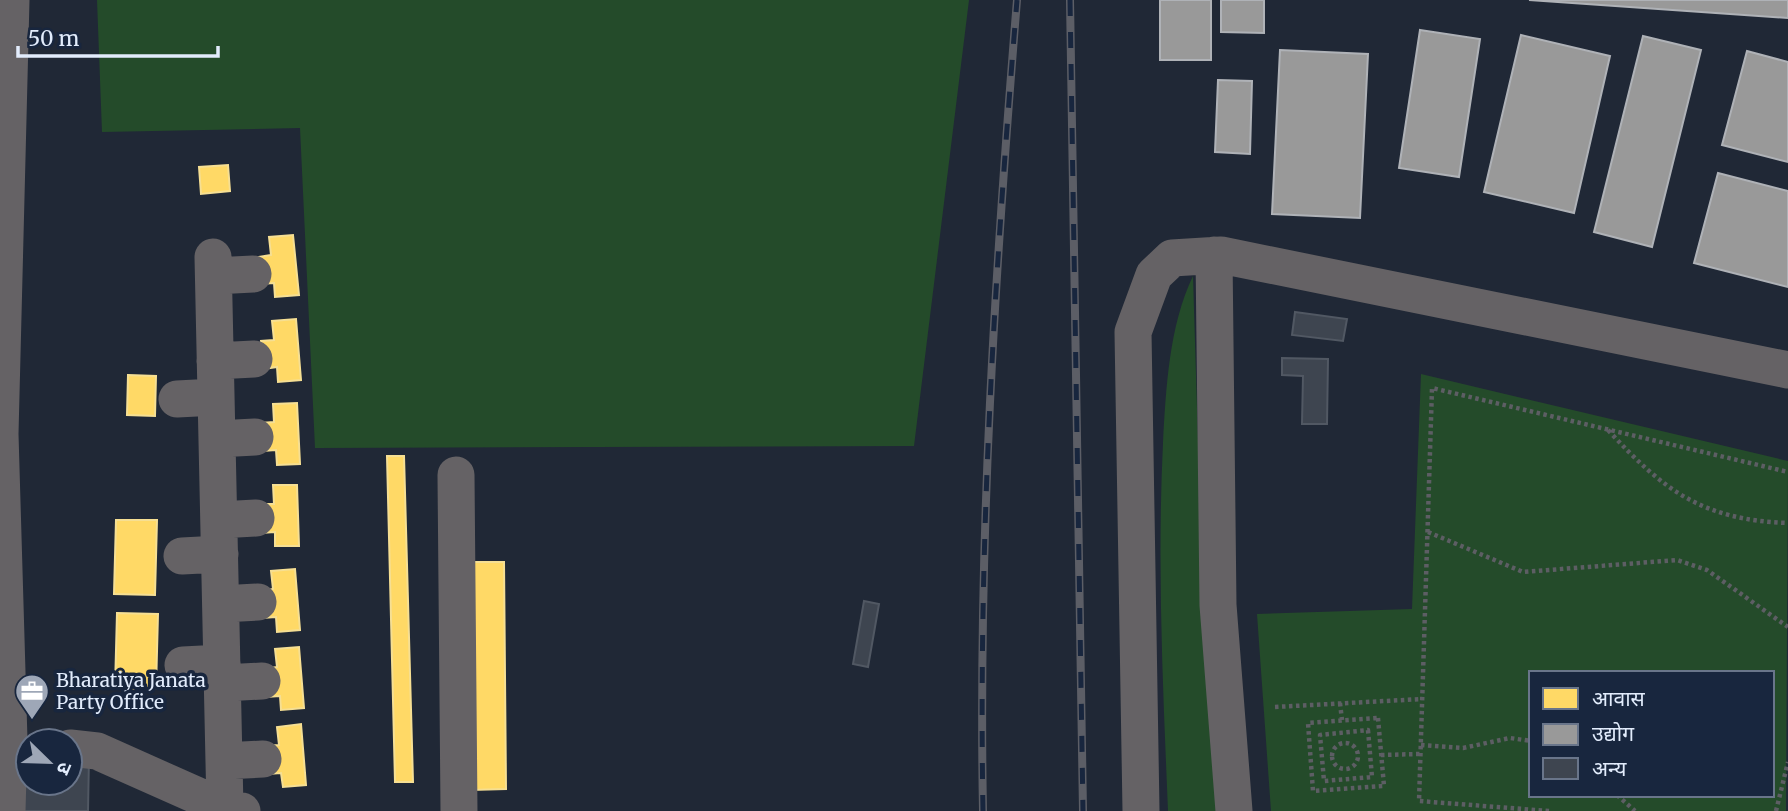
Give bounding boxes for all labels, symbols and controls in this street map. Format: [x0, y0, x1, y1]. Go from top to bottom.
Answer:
scale bar [18, 14, 217, 58]
text: 50 m [28, 25, 79, 52]
place label: Bharatiya Janata Party Office [56, 668, 206, 714]
legend [1529, 671, 1774, 797]
office icon: Bharatiya Janata Party Office [13, 672, 51, 721]
text: आवास [1592, 685, 1646, 712]
text: उद्योग [1592, 720, 1635, 747]
north arrow [14, 727, 84, 797]
text: अन्य [1592, 755, 1627, 782]
text: उ [51, 759, 78, 779]

